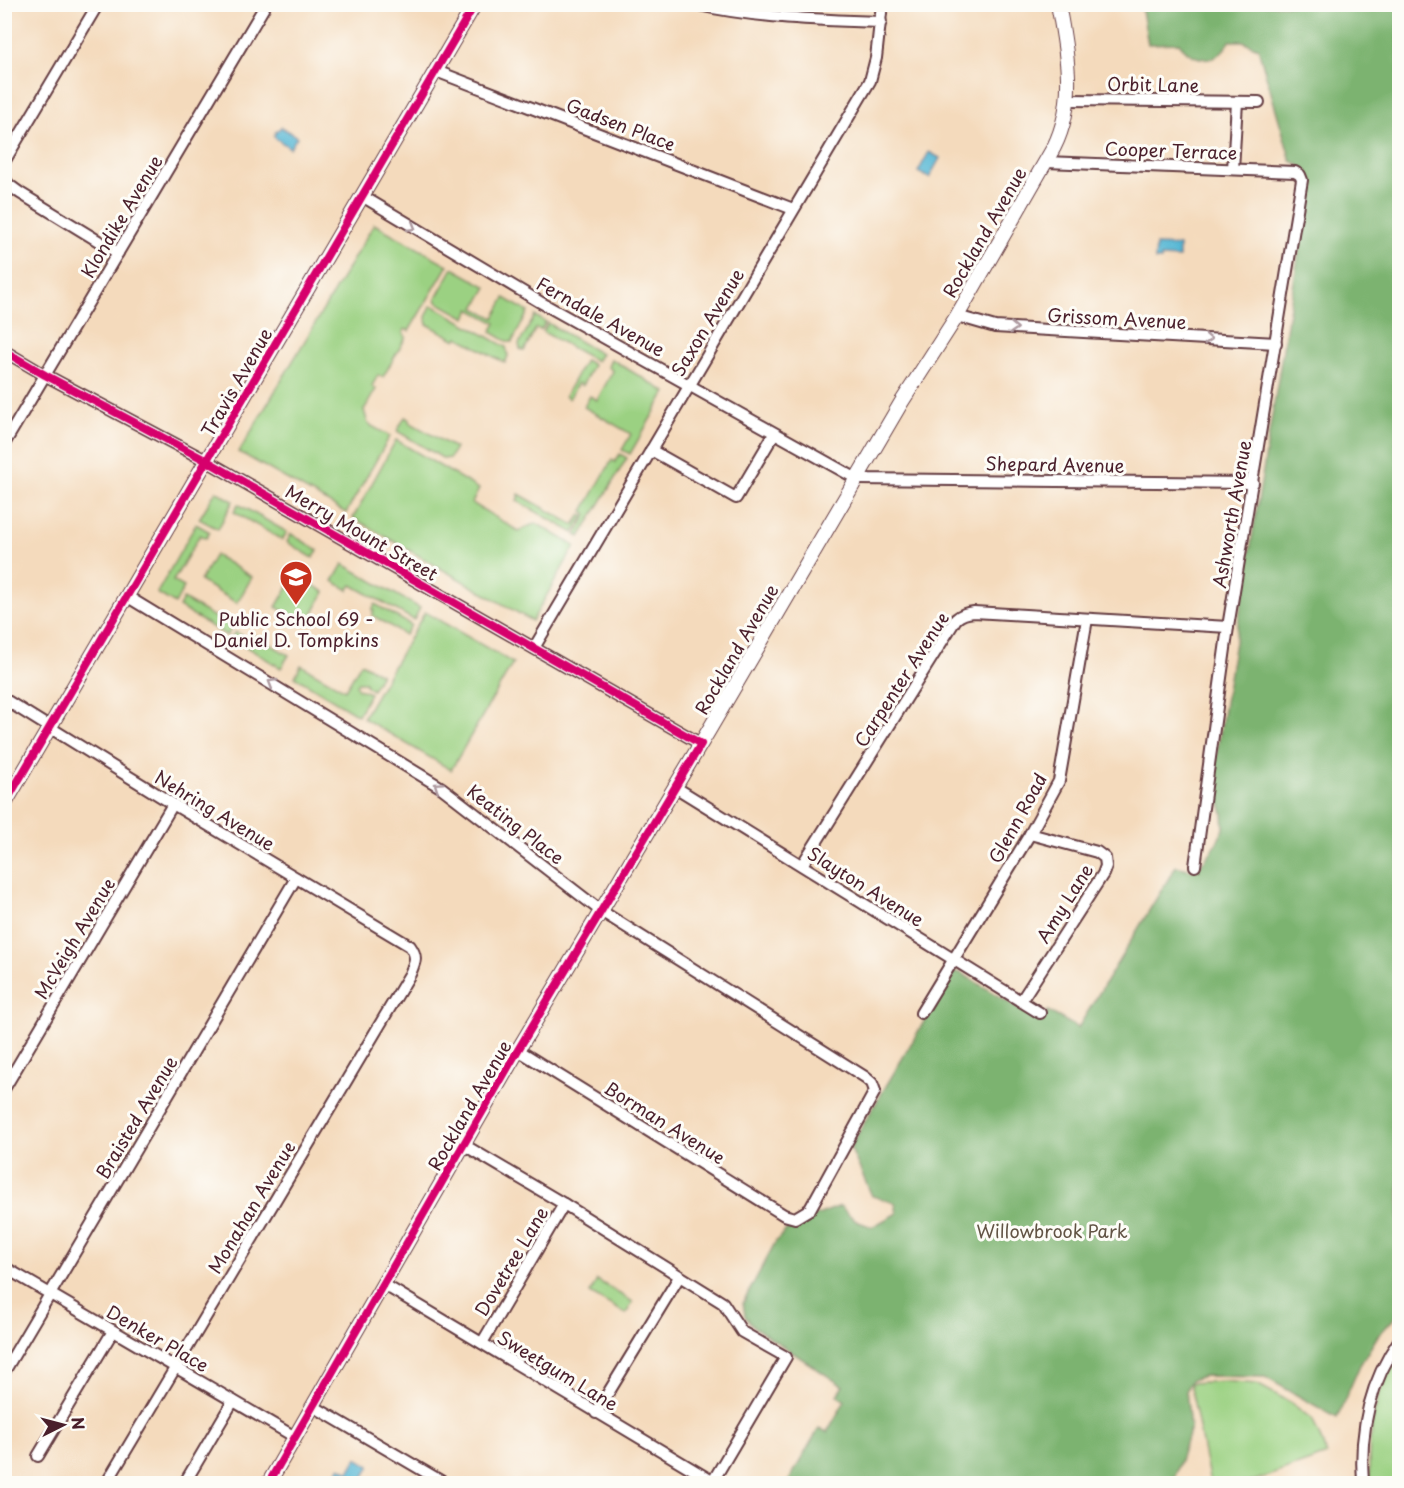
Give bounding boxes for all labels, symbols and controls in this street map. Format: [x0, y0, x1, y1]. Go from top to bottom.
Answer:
street label: Orbit Lane [1107, 70, 1199, 98]
street label: Gadsen Place [563, 91, 679, 157]
street label: Cooper Terrace [1104, 134, 1238, 166]
street label: Klondike Avenue [74, 149, 168, 283]
street label: Rockland Avenue [936, 162, 1032, 302]
one-way arrow [406, 219, 416, 231]
street label: Saxon Avenue [664, 263, 750, 381]
street label: Ferndale Avenue [532, 270, 670, 363]
street label: Grissom Avenue [1047, 301, 1187, 335]
street label: Travis Avenue [194, 322, 278, 441]
one-way arrow [1009, 322, 1018, 335]
one-way arrow [1204, 333, 1213, 346]
street label: Ashworth Avenue [1205, 438, 1257, 590]
street label: Shepard Avenue [985, 449, 1125, 479]
street label: Merry Mount Street [281, 477, 443, 587]
school or university icon: Public School 69 - Daniel D. Tompkins [278, 559, 314, 606]
street label: Rockland Avenue [688, 579, 784, 719]
place label: Public School 69 - Daniel D. Tompkins [213, 605, 379, 653]
street label: Carpenter Avenue [847, 606, 955, 752]
one-way arrow [268, 679, 278, 691]
street label: Nehring Avenue [150, 763, 280, 857]
street label: Glenn Road [981, 768, 1053, 868]
street label: Keating Place [462, 778, 570, 870]
one-way arrow [434, 781, 444, 793]
street label: Slayton Avenue [803, 839, 930, 933]
street label: Amy Lane [1029, 858, 1099, 948]
street label: McVeigh Avenue [27, 872, 121, 1004]
street label: Rockland Avenue [421, 1035, 517, 1175]
street label: Braisted Avenue [89, 1050, 183, 1183]
street label: Borman Avenue [599, 1074, 731, 1170]
street label: Monahan Avenue [201, 1136, 301, 1278]
street label: Dovetree Lane [468, 1201, 554, 1321]
park label: Willowbrook Park [976, 1217, 1128, 1244]
street label: Denker Place [102, 1298, 214, 1378]
street label: Sweetgum Lane [492, 1323, 624, 1417]
north arrow [33, 1395, 93, 1455]
text: N [66, 1416, 92, 1431]

